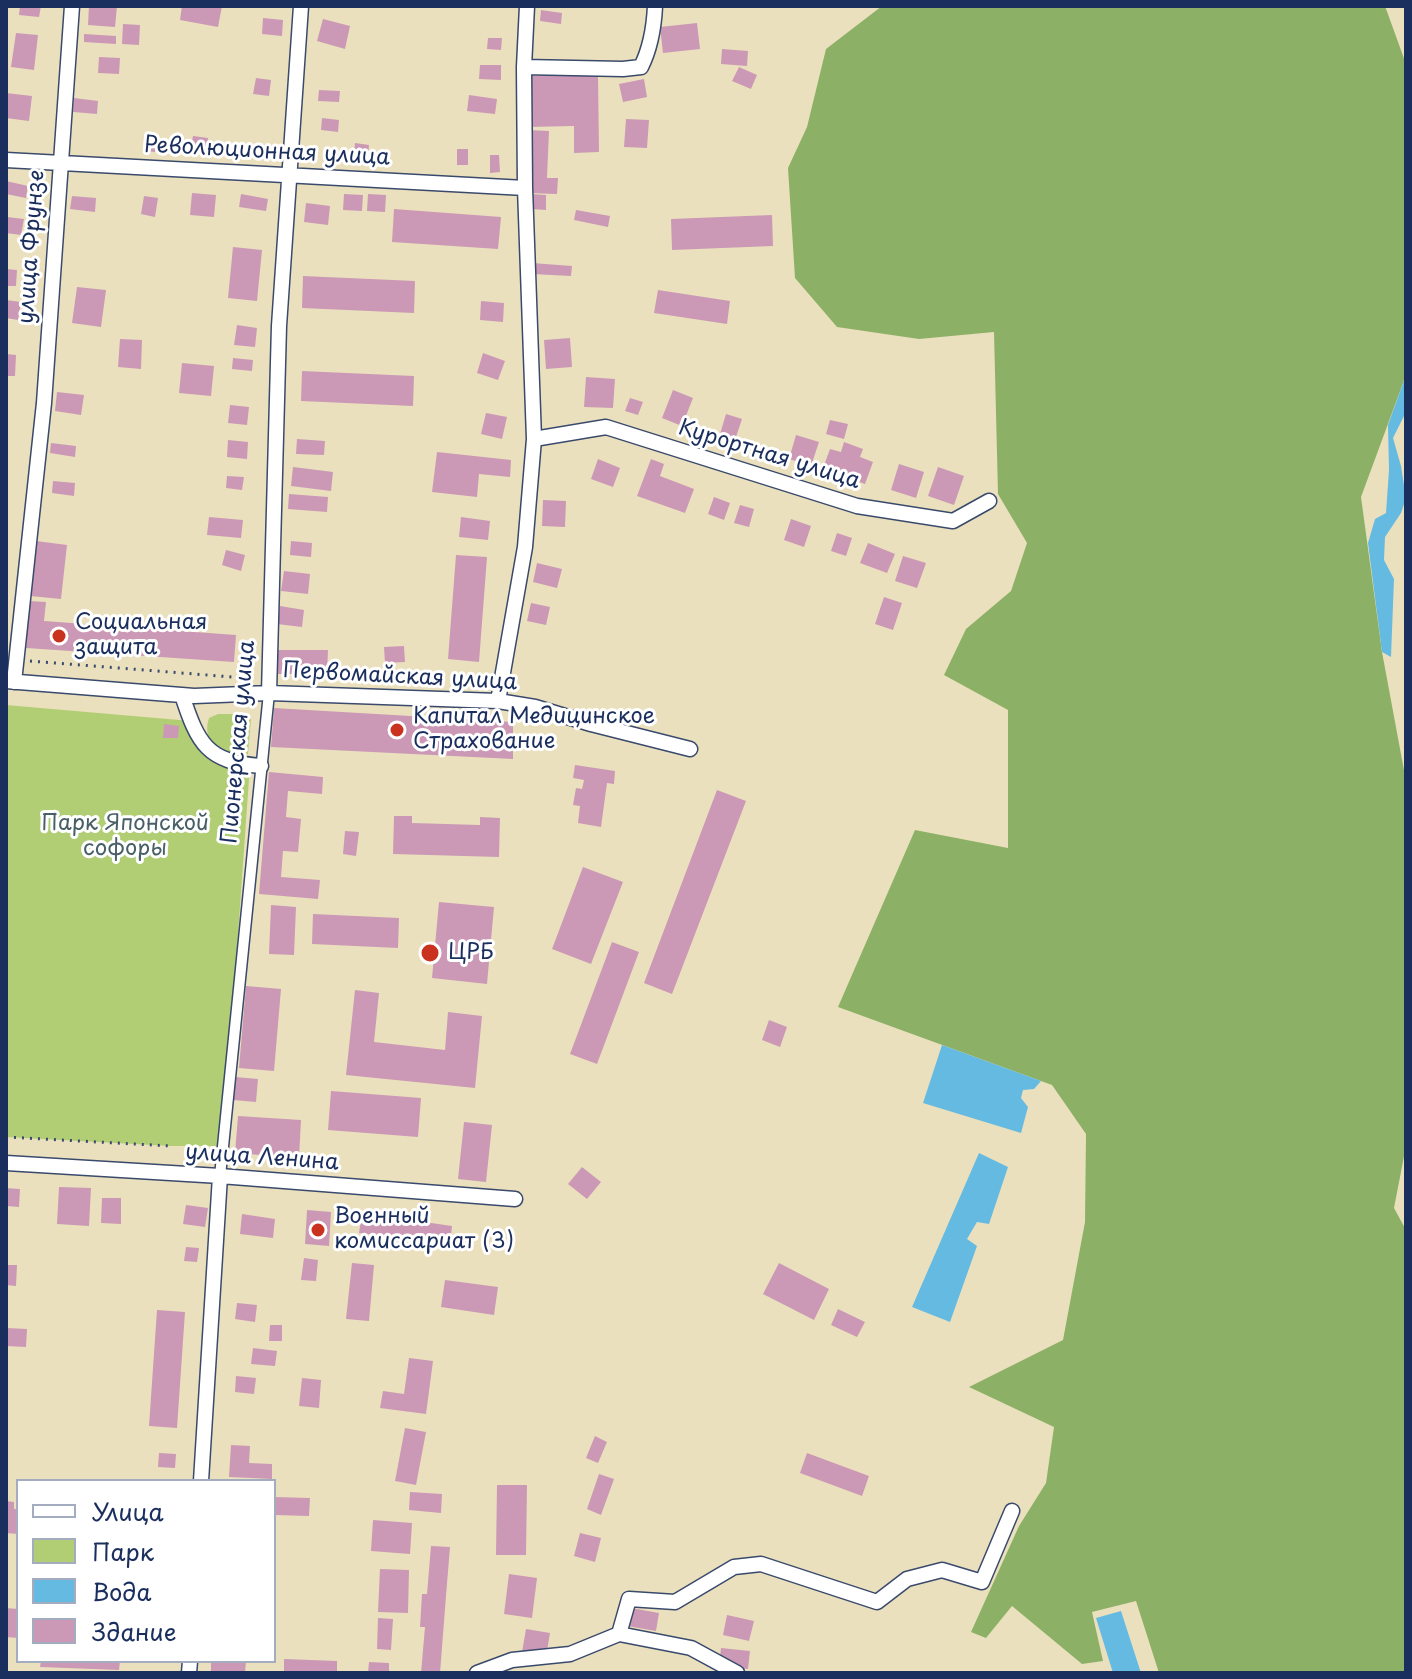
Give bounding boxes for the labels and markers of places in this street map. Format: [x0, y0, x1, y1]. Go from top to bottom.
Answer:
place label: Социальная защита [75, 610, 207, 662]
marker: Социальная защита [50, 627, 68, 645]
place label: Капитал Медицинское Страхование [413, 704, 655, 756]
marker: Капитал Медицинское Страхование [388, 721, 406, 739]
place label: ЦРБ [448, 940, 493, 966]
marker: ЦРБ [419, 942, 441, 964]
place label: Военный комиссариат (3) [334, 1204, 514, 1256]
marker: Военный комиссариат (3) [309, 1221, 327, 1239]

